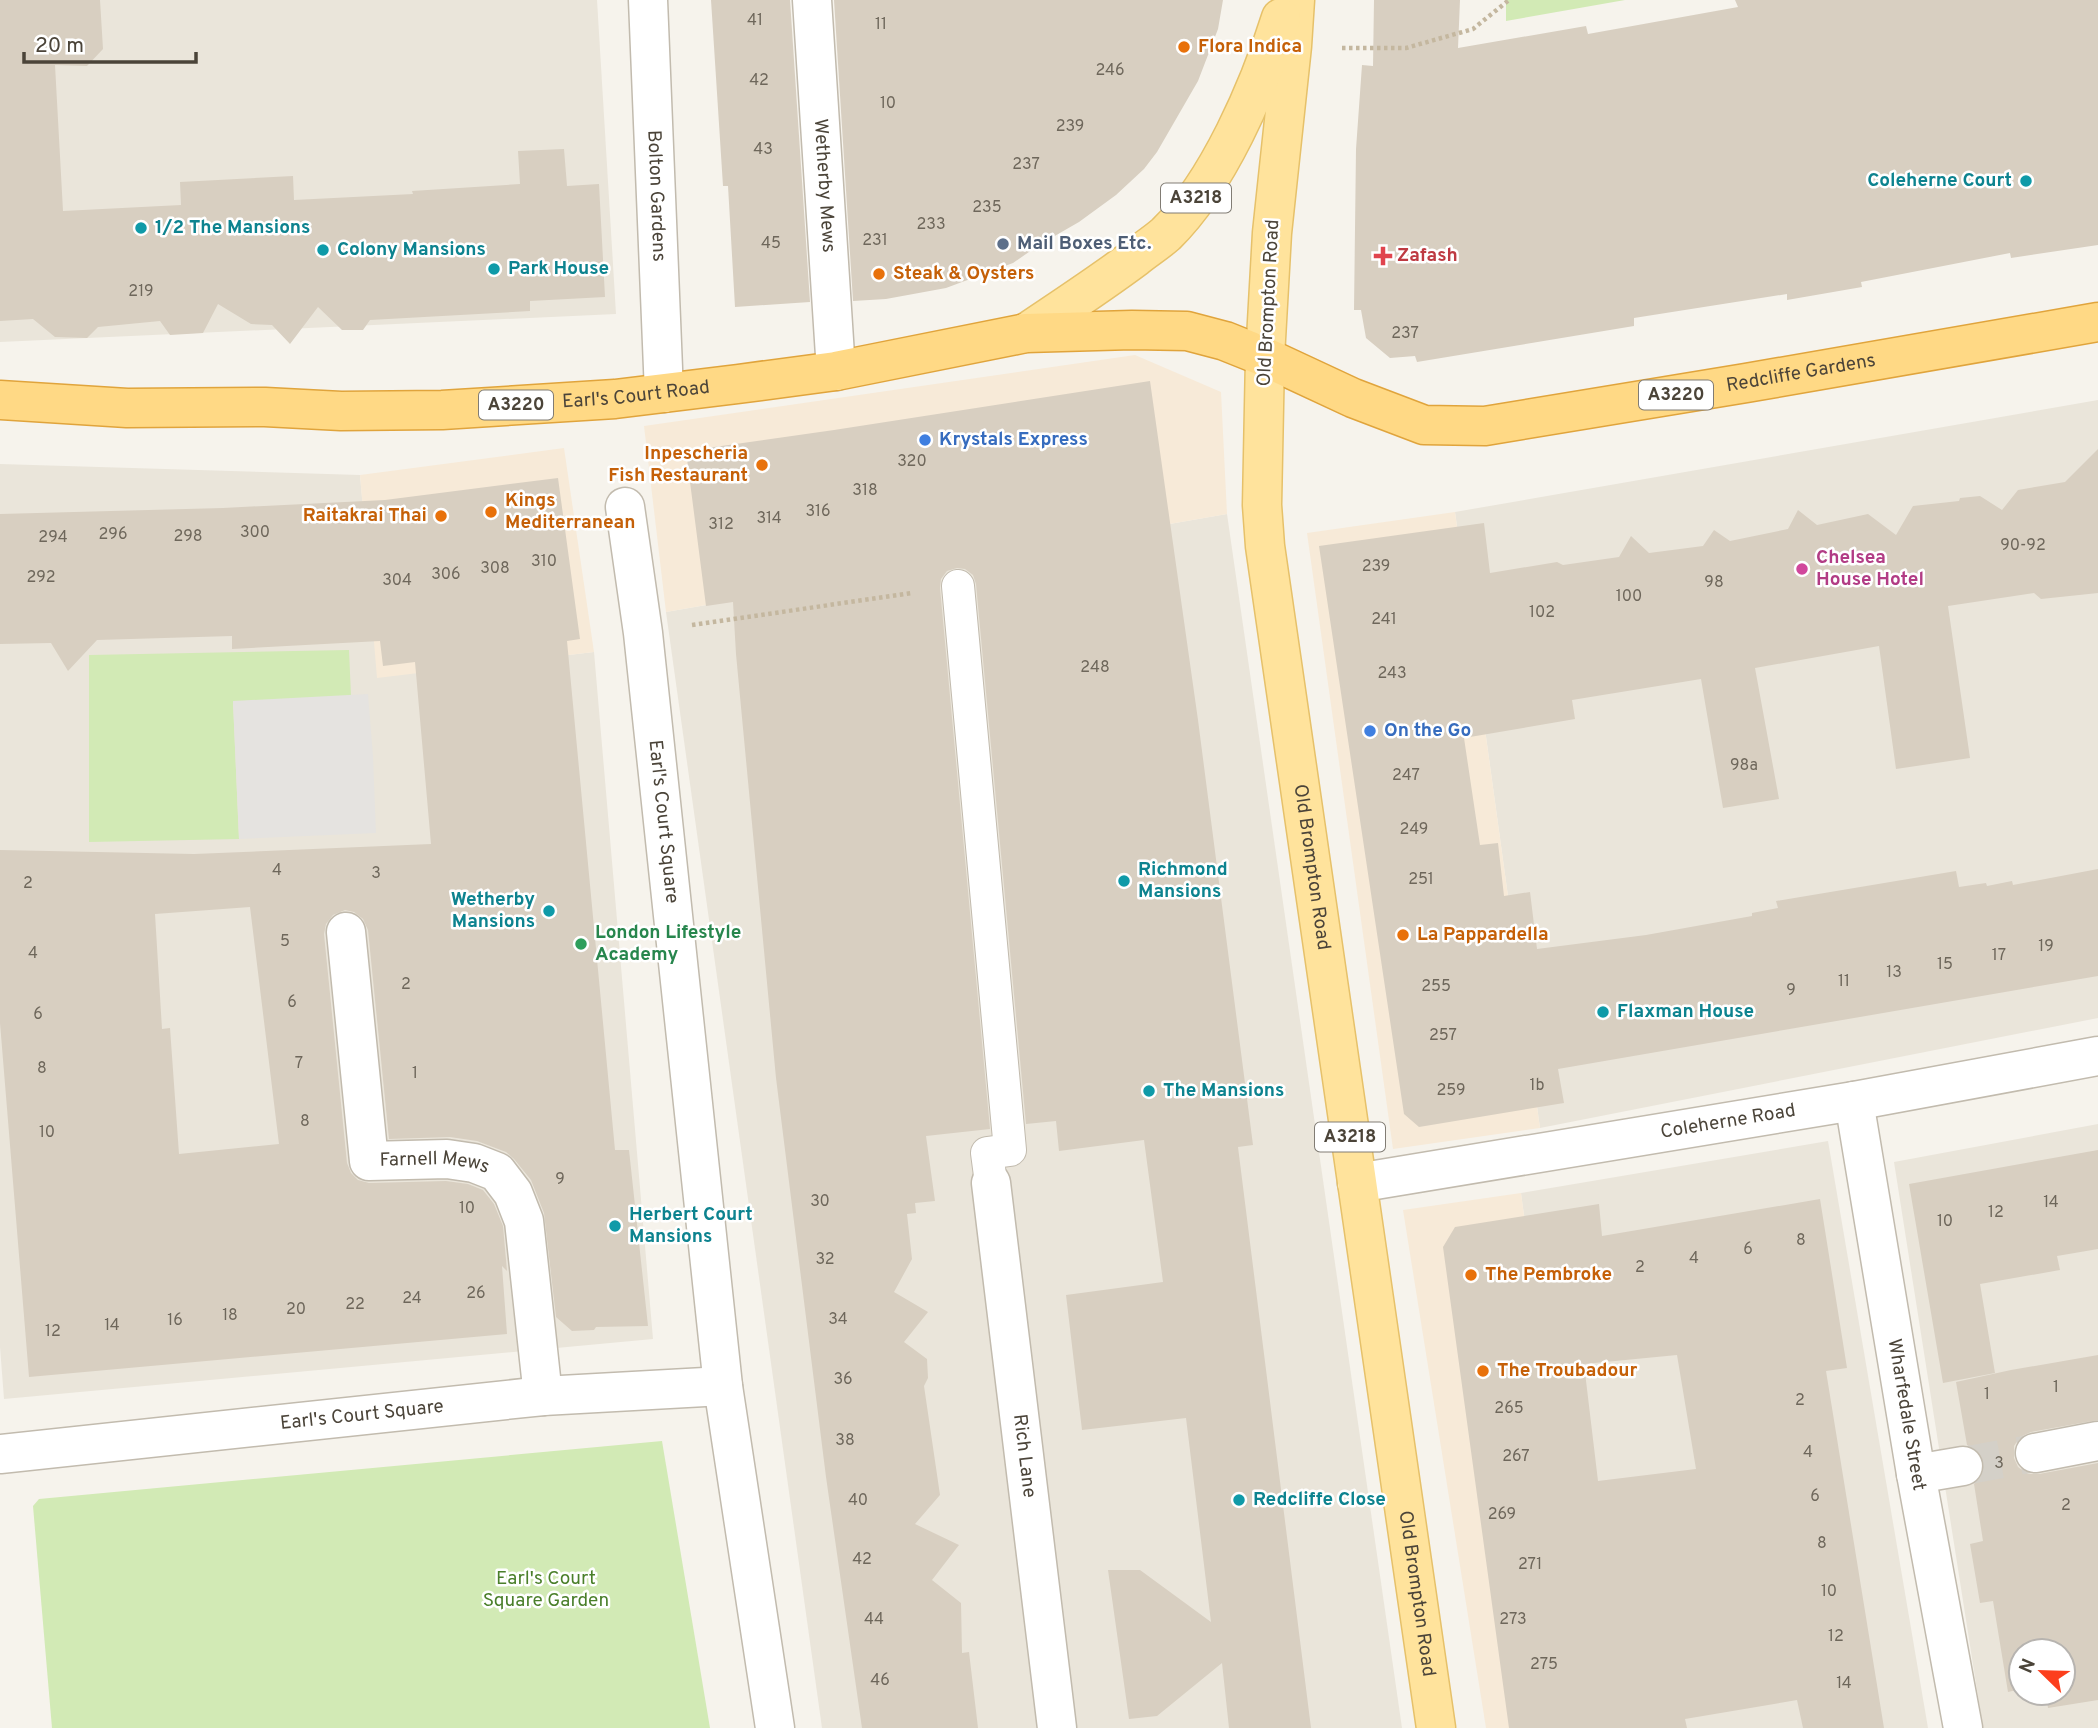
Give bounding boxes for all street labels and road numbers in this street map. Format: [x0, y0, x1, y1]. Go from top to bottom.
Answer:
street label: Wetherby Mews [808, 118, 840, 253]
street label: Bolton Gardens [641, 129, 671, 262]
road number: A3218 [1161, 183, 1231, 212]
street label: Old Brompton Road [1253, 219, 1285, 387]
street label: Redcliffe Gardens [1724, 349, 1878, 398]
street label: Earl's Court Road [561, 376, 711, 414]
road number: A3220 [1639, 380, 1713, 410]
road number: A3220 [479, 390, 553, 419]
street label: Earl's Court Square [642, 739, 684, 905]
street label: Old Brompton Road [1288, 783, 1335, 952]
street label: Coleherne Road [1659, 1099, 1797, 1145]
road number: A3218 [1315, 1122, 1385, 1152]
street label: Farnell Mews [379, 1146, 493, 1180]
street label: Wharfedale Street [1882, 1337, 1931, 1493]
street label: Earl's Court Square [279, 1395, 445, 1436]
street label: Rich Lane [1007, 1413, 1041, 1499]
street label: Old Brompton Road [1393, 1509, 1440, 1678]

